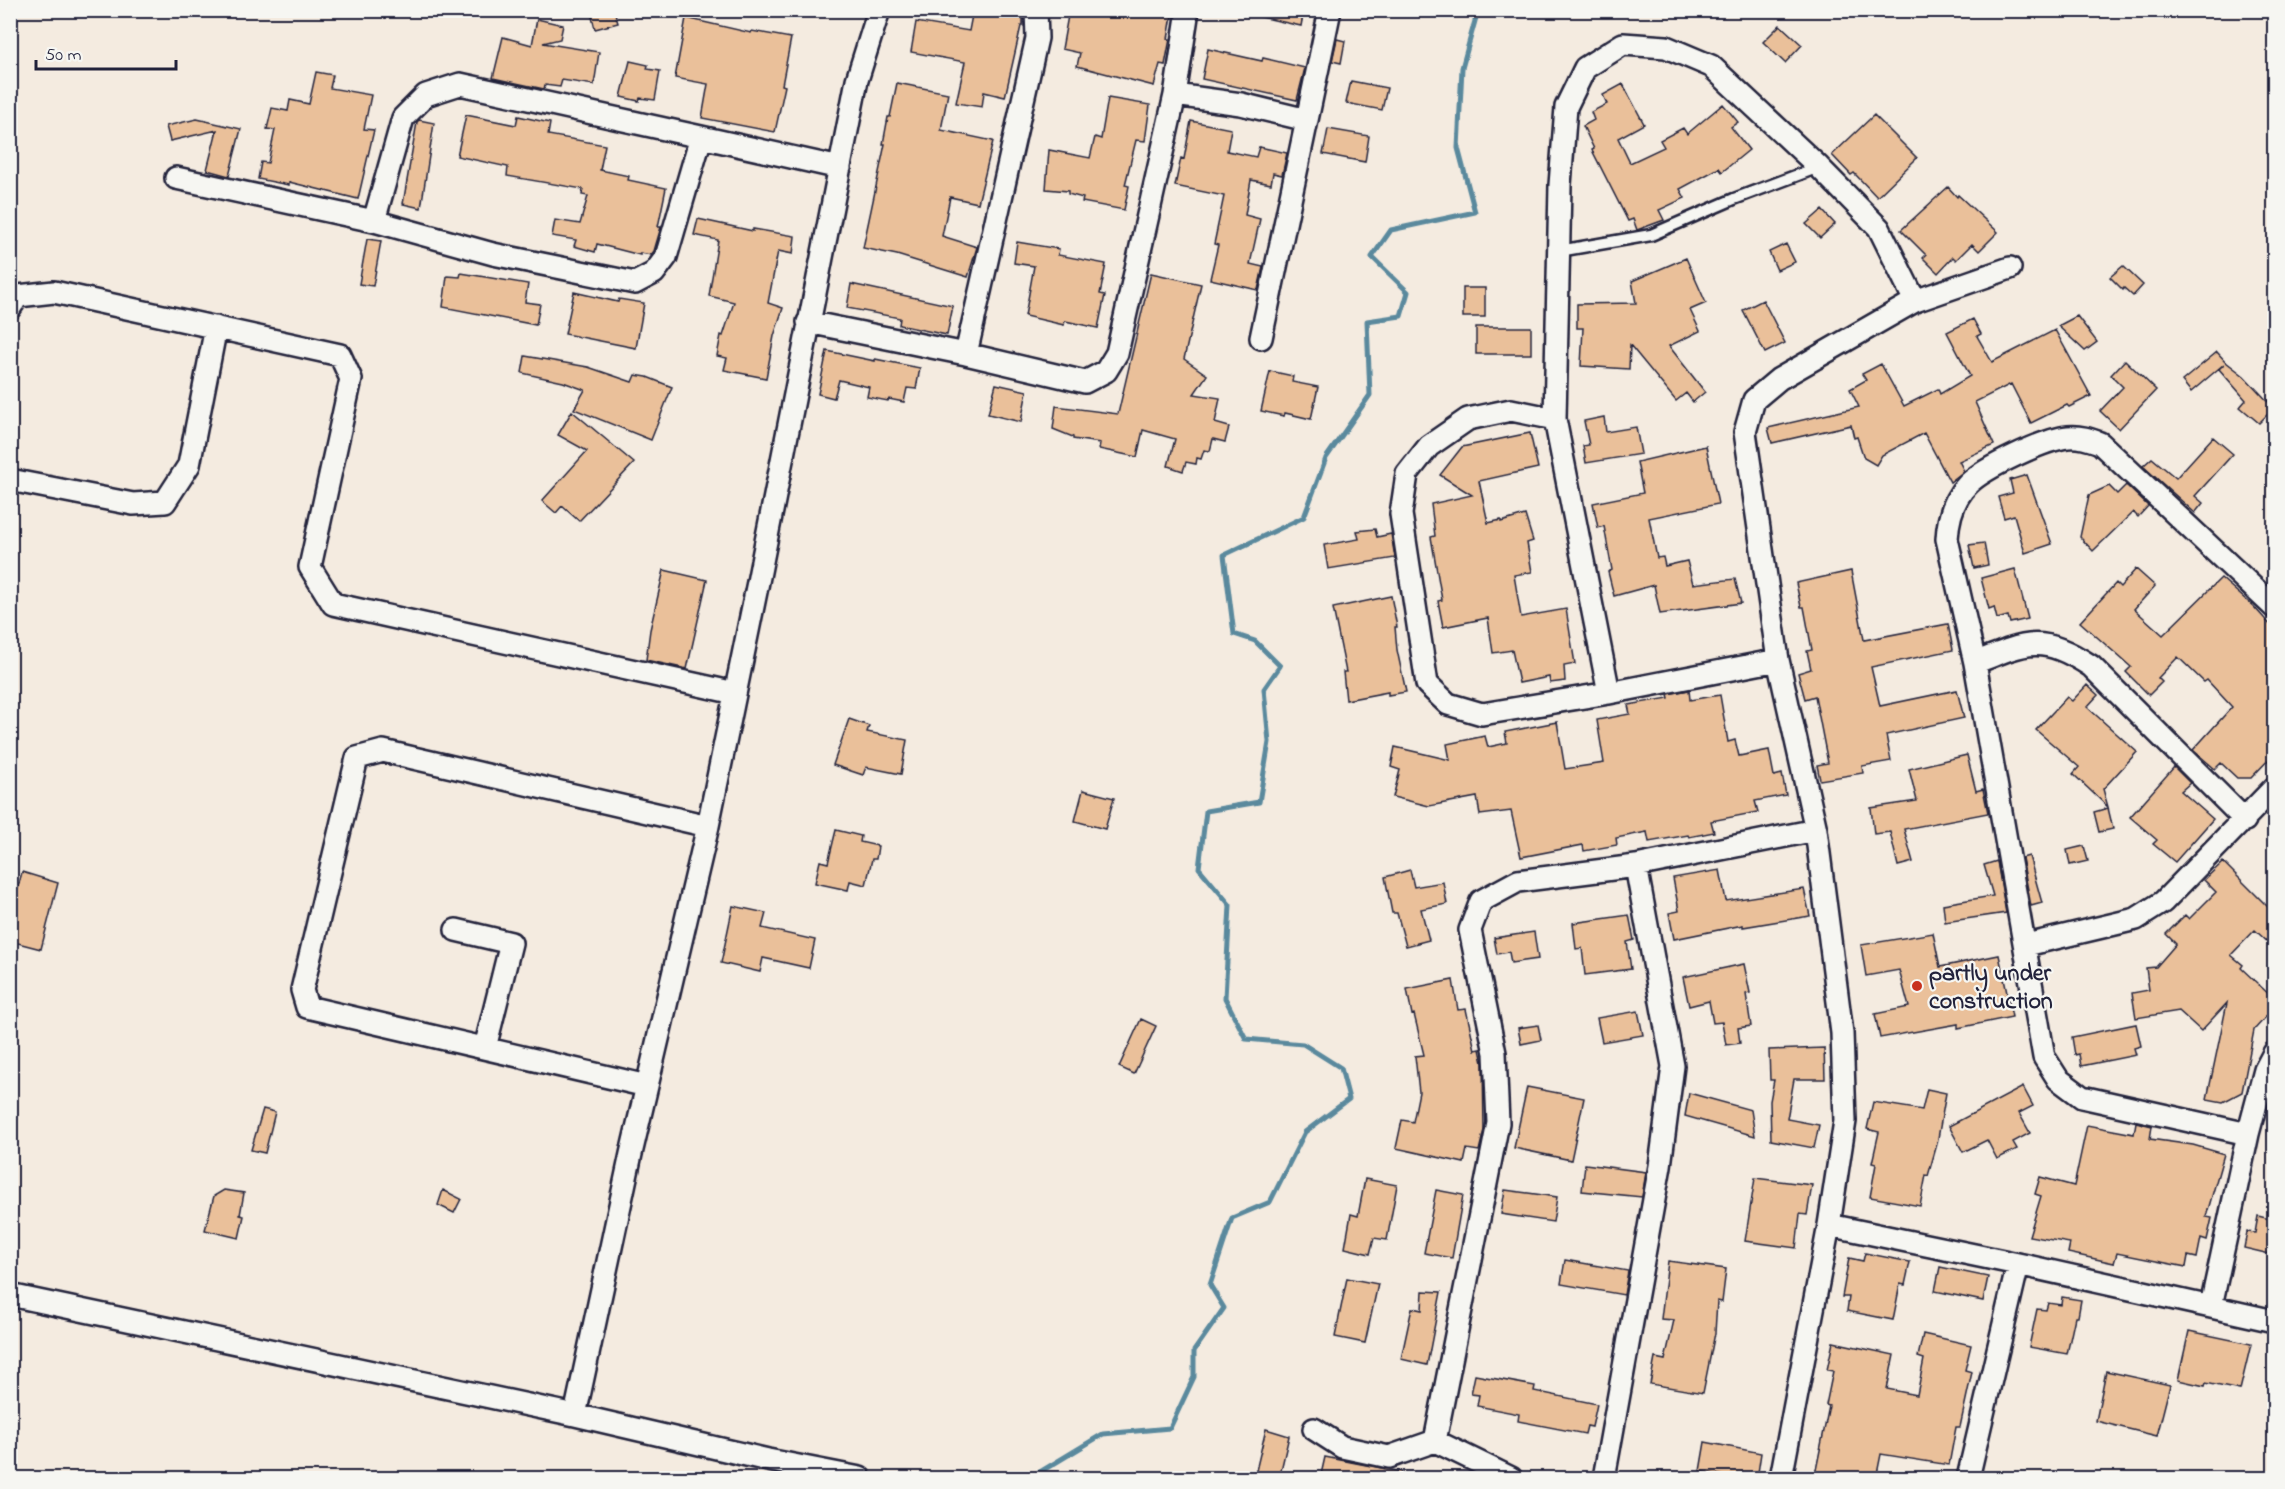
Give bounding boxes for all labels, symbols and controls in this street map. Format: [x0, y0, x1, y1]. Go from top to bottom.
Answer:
scale bar [36, 33, 176, 71]
text: 50 m [45, 43, 82, 69]
place label: partly under construction [1929, 957, 2053, 1020]
marker: partly under construction [1910, 979, 1924, 993]

